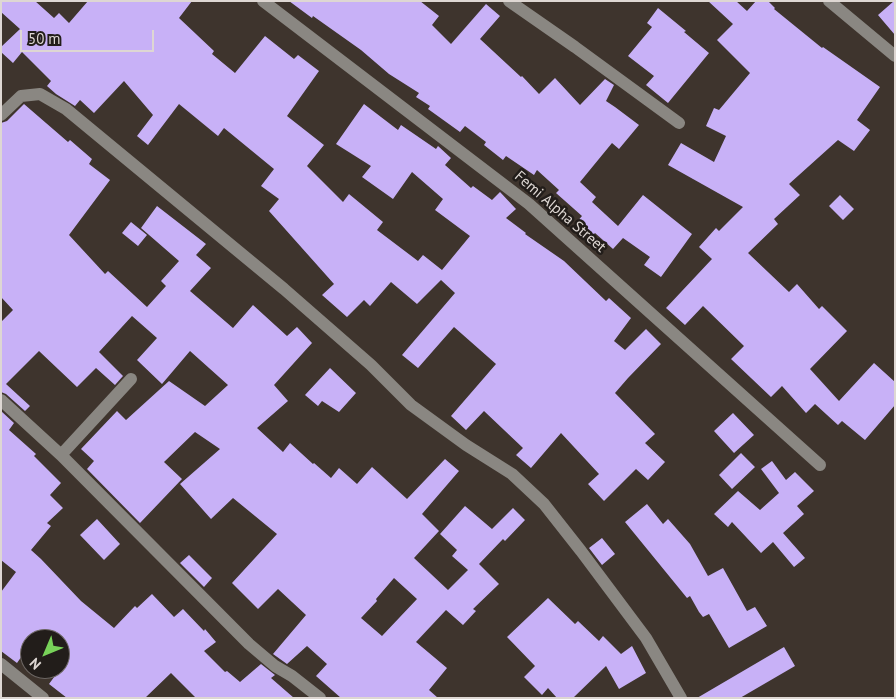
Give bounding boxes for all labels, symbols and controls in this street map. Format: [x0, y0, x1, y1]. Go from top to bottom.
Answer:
scale bar [22, 20, 156, 52]
text: 50 m [28, 29, 61, 48]
street label: Femi Alpha Street [511, 168, 609, 256]
north arrow [20, 629, 70, 679]
text: N [25, 654, 45, 674]

